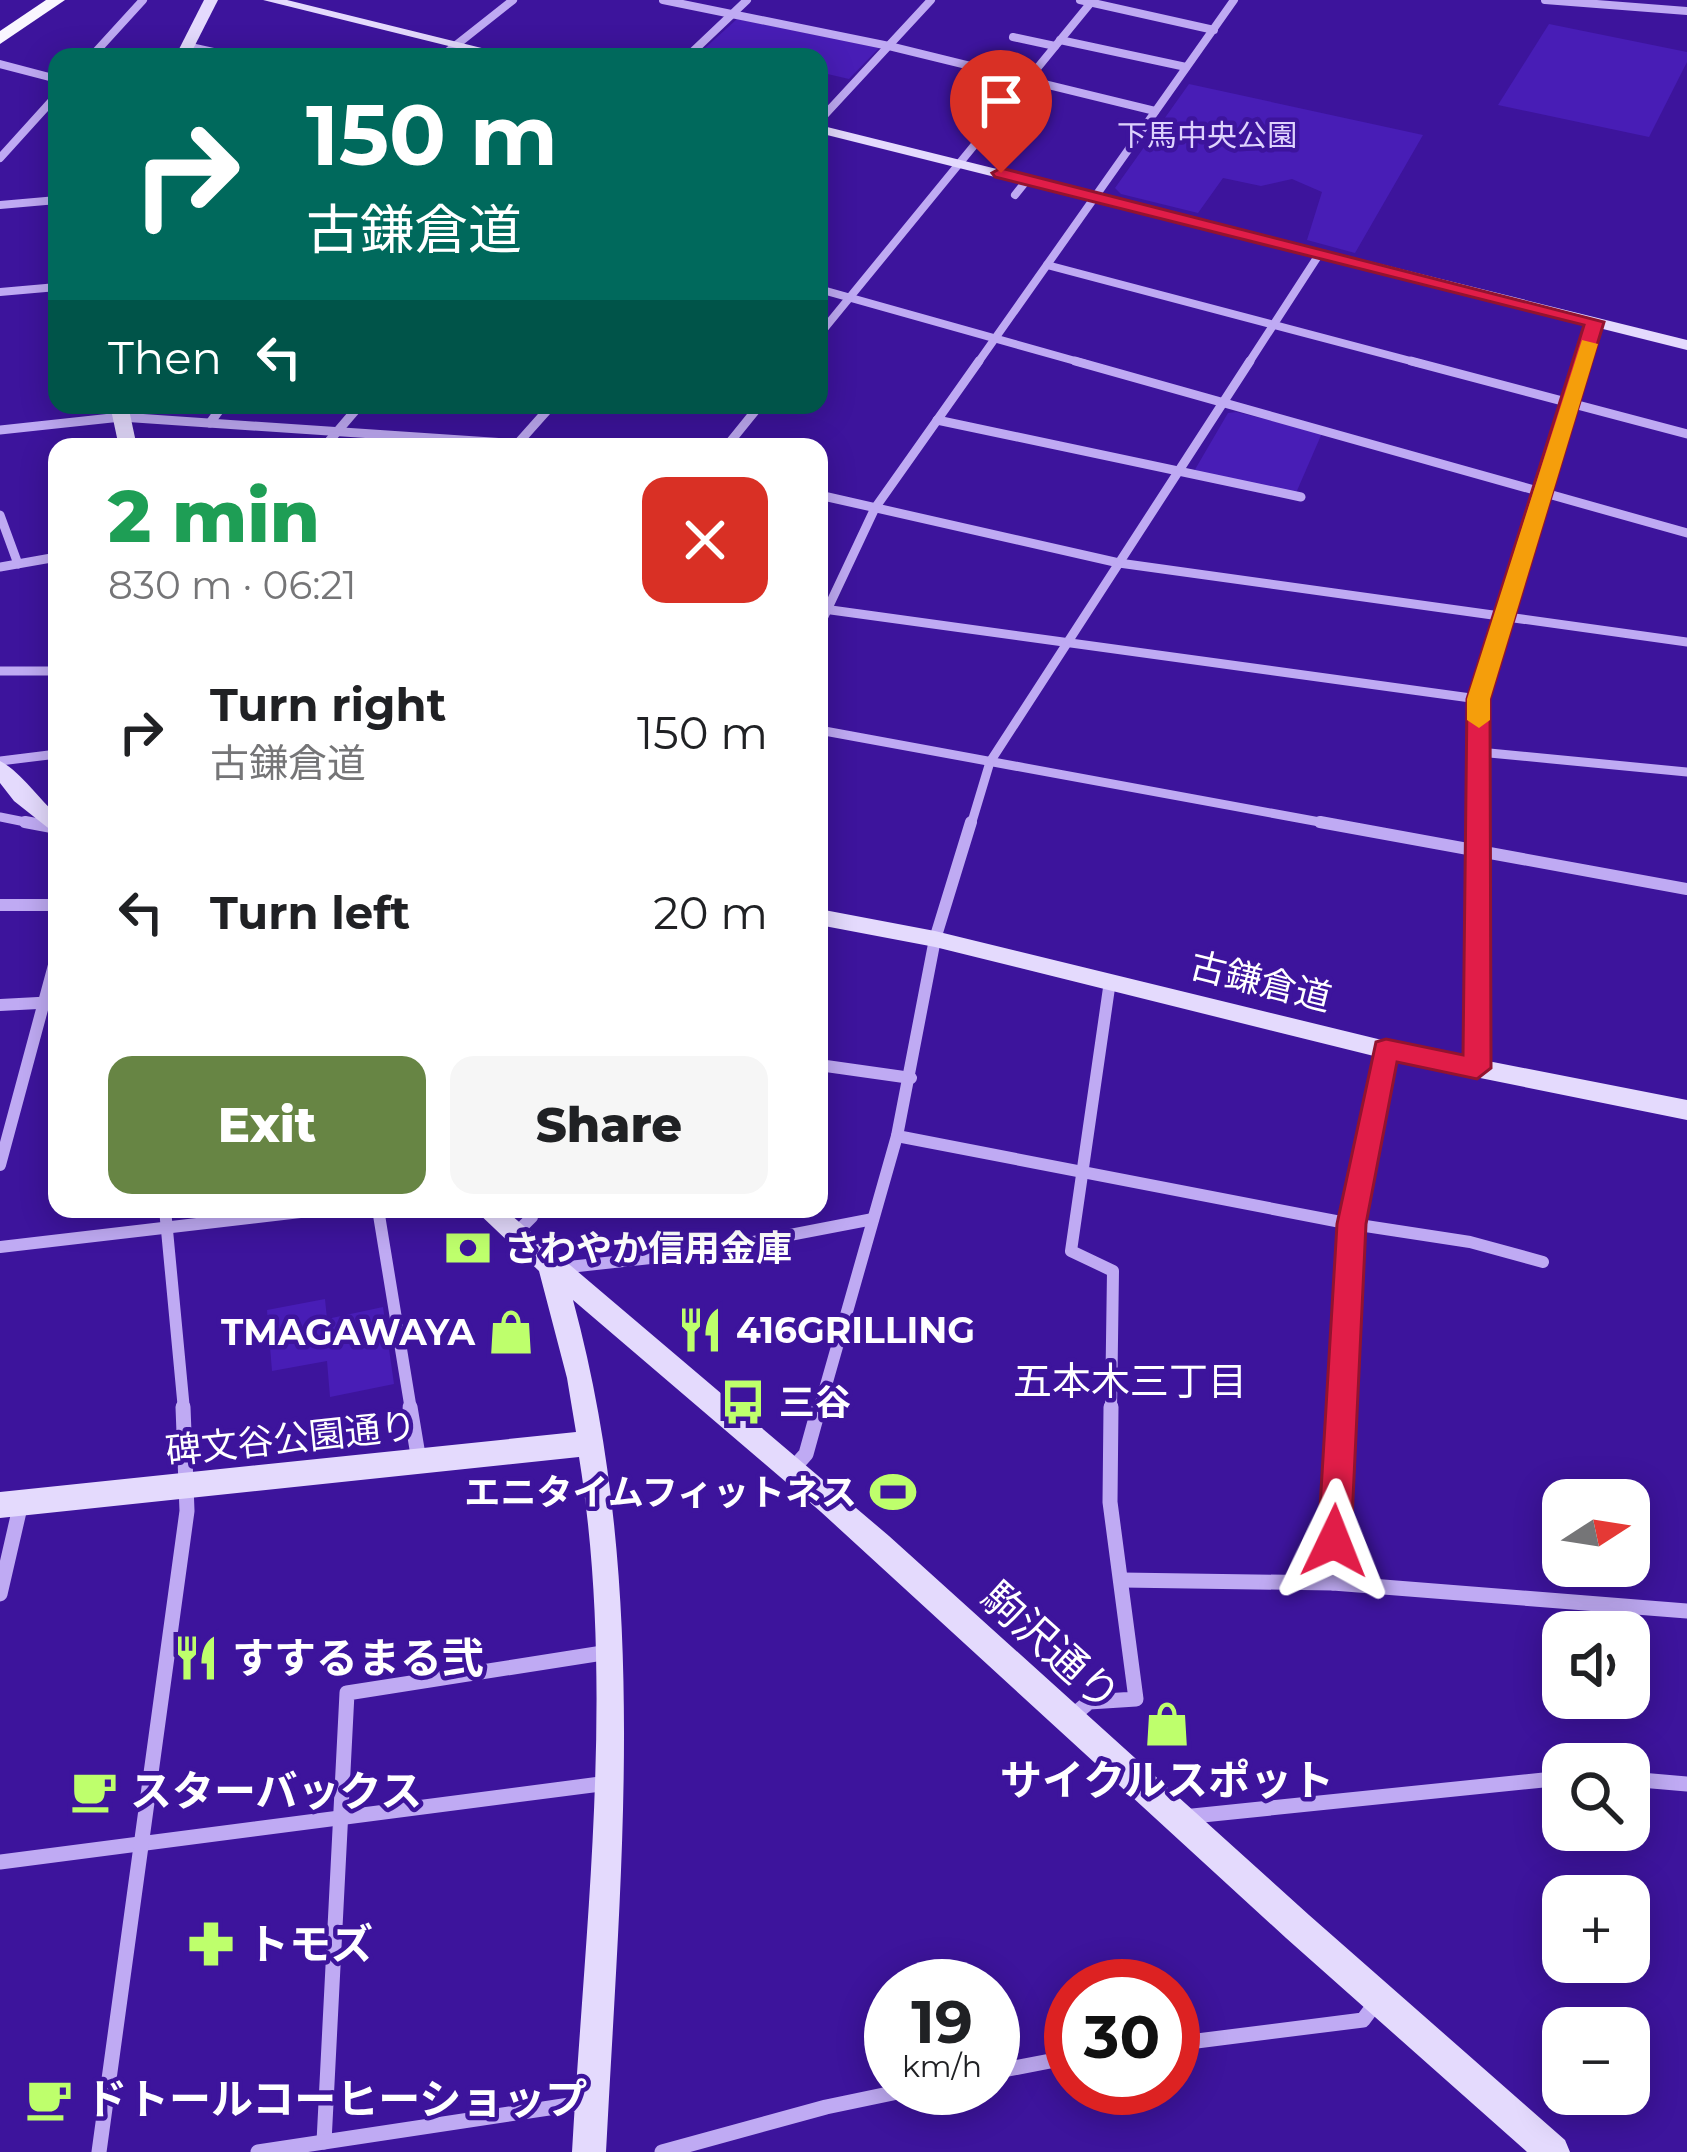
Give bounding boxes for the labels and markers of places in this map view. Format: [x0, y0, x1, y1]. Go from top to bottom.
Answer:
pin [950, 50, 1052, 173]
bank icon: さわやか信用金庫 [443, 1223, 493, 1273]
place label: さわやか信用金庫 [504, 1226, 792, 1270]
restaurant icon: 416GRILLING [675, 1305, 725, 1355]
shop icon: TMAGAWAYA [486, 1307, 536, 1357]
place label: 416GRILLING [736, 1308, 975, 1352]
place label: TMAGAWAYA [221, 1310, 475, 1354]
bus stop icon: 三谷 [718, 1377, 768, 1427]
place label: 三谷 [779, 1380, 851, 1424]
sports icon: エニタイムフィットネス [868, 1467, 918, 1517]
place label: エニタイムフィットネス [465, 1470, 857, 1514]
place label: すするまる弐 [232, 1632, 484, 1684]
restaurant icon: すするまる弐 [171, 1633, 221, 1683]
shop icon: サイクルスポット [1142, 1699, 1192, 1749]
place label: サイクルスポット [1000, 1754, 1334, 1806]
place label: スターバックス [130, 1765, 422, 1817]
cafe icon: スターバックス [69, 1766, 119, 1816]
place label: トモズ [247, 1918, 373, 1970]
pharmacy icon: トモズ [186, 1919, 236, 1969]
place label: ドトールコーヒーショップ [85, 2073, 587, 2125]
cafe icon: ドトールコーヒーショップ [24, 2074, 74, 2124]

